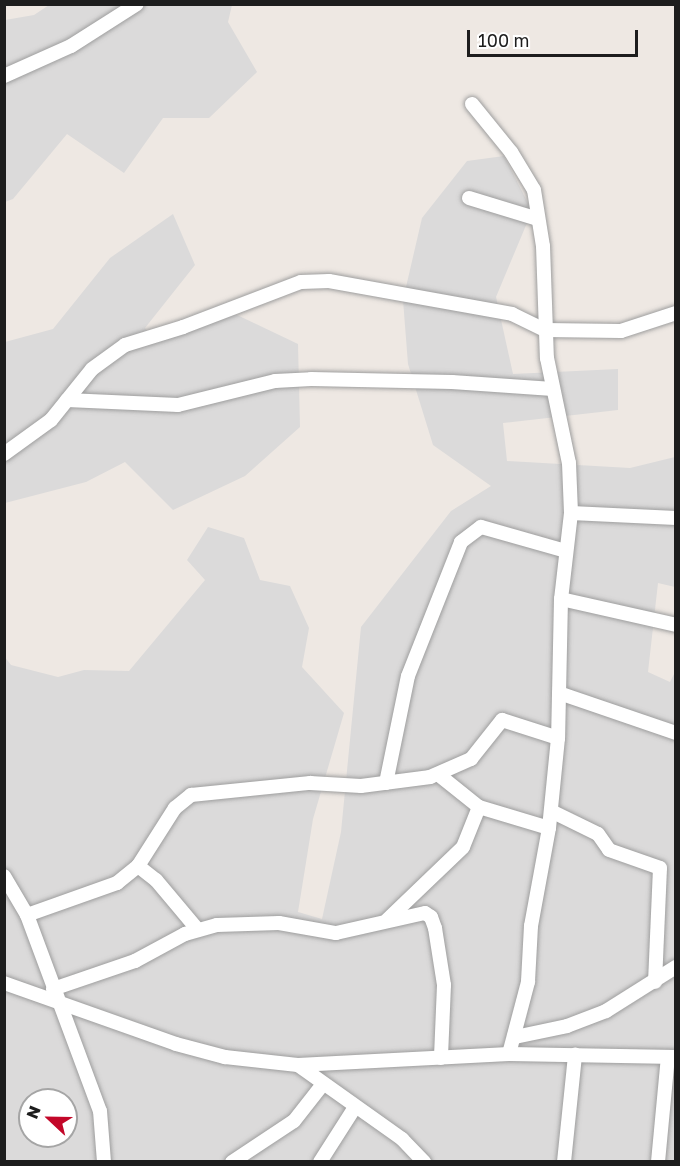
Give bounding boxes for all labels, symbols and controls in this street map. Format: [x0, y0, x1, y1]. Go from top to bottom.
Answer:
scale bar [470, 18, 641, 56]
text: 100 m [478, 29, 529, 51]
north arrow [18, 1088, 78, 1148]
text: N [22, 1103, 45, 1121]

